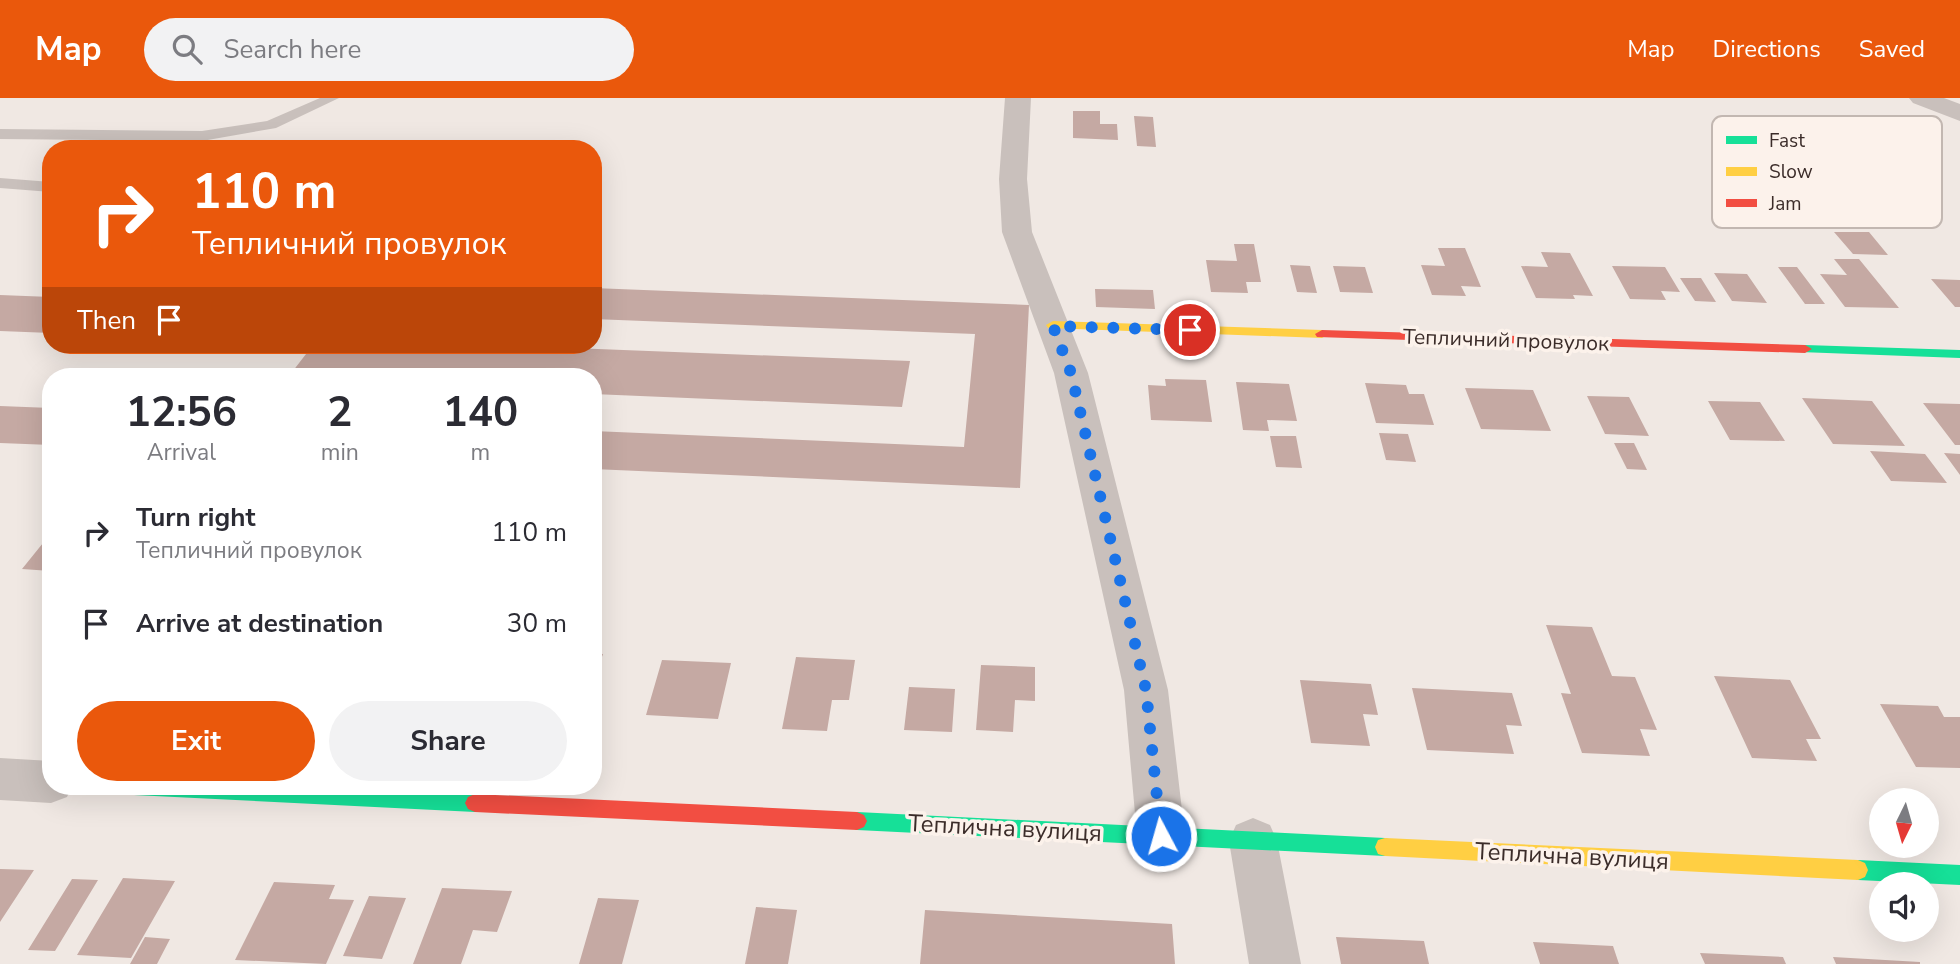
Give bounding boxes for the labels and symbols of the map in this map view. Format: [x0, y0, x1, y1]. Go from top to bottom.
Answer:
legend [1712, 116, 1942, 228]
text: Fast [1769, 128, 1805, 154]
text: Slow [1769, 159, 1813, 185]
text: Jam [1768, 191, 1802, 217]
pin [1160, 300, 1220, 360]
street label: Тепличний провулок [1402, 322, 1611, 358]
north arrow [1869, 788, 1939, 858]
position arrow [1124, 799, 1198, 873]
street label: Теплична вулиця [907, 807, 1103, 849]
street label: Теплична вулиця [1474, 835, 1670, 877]

